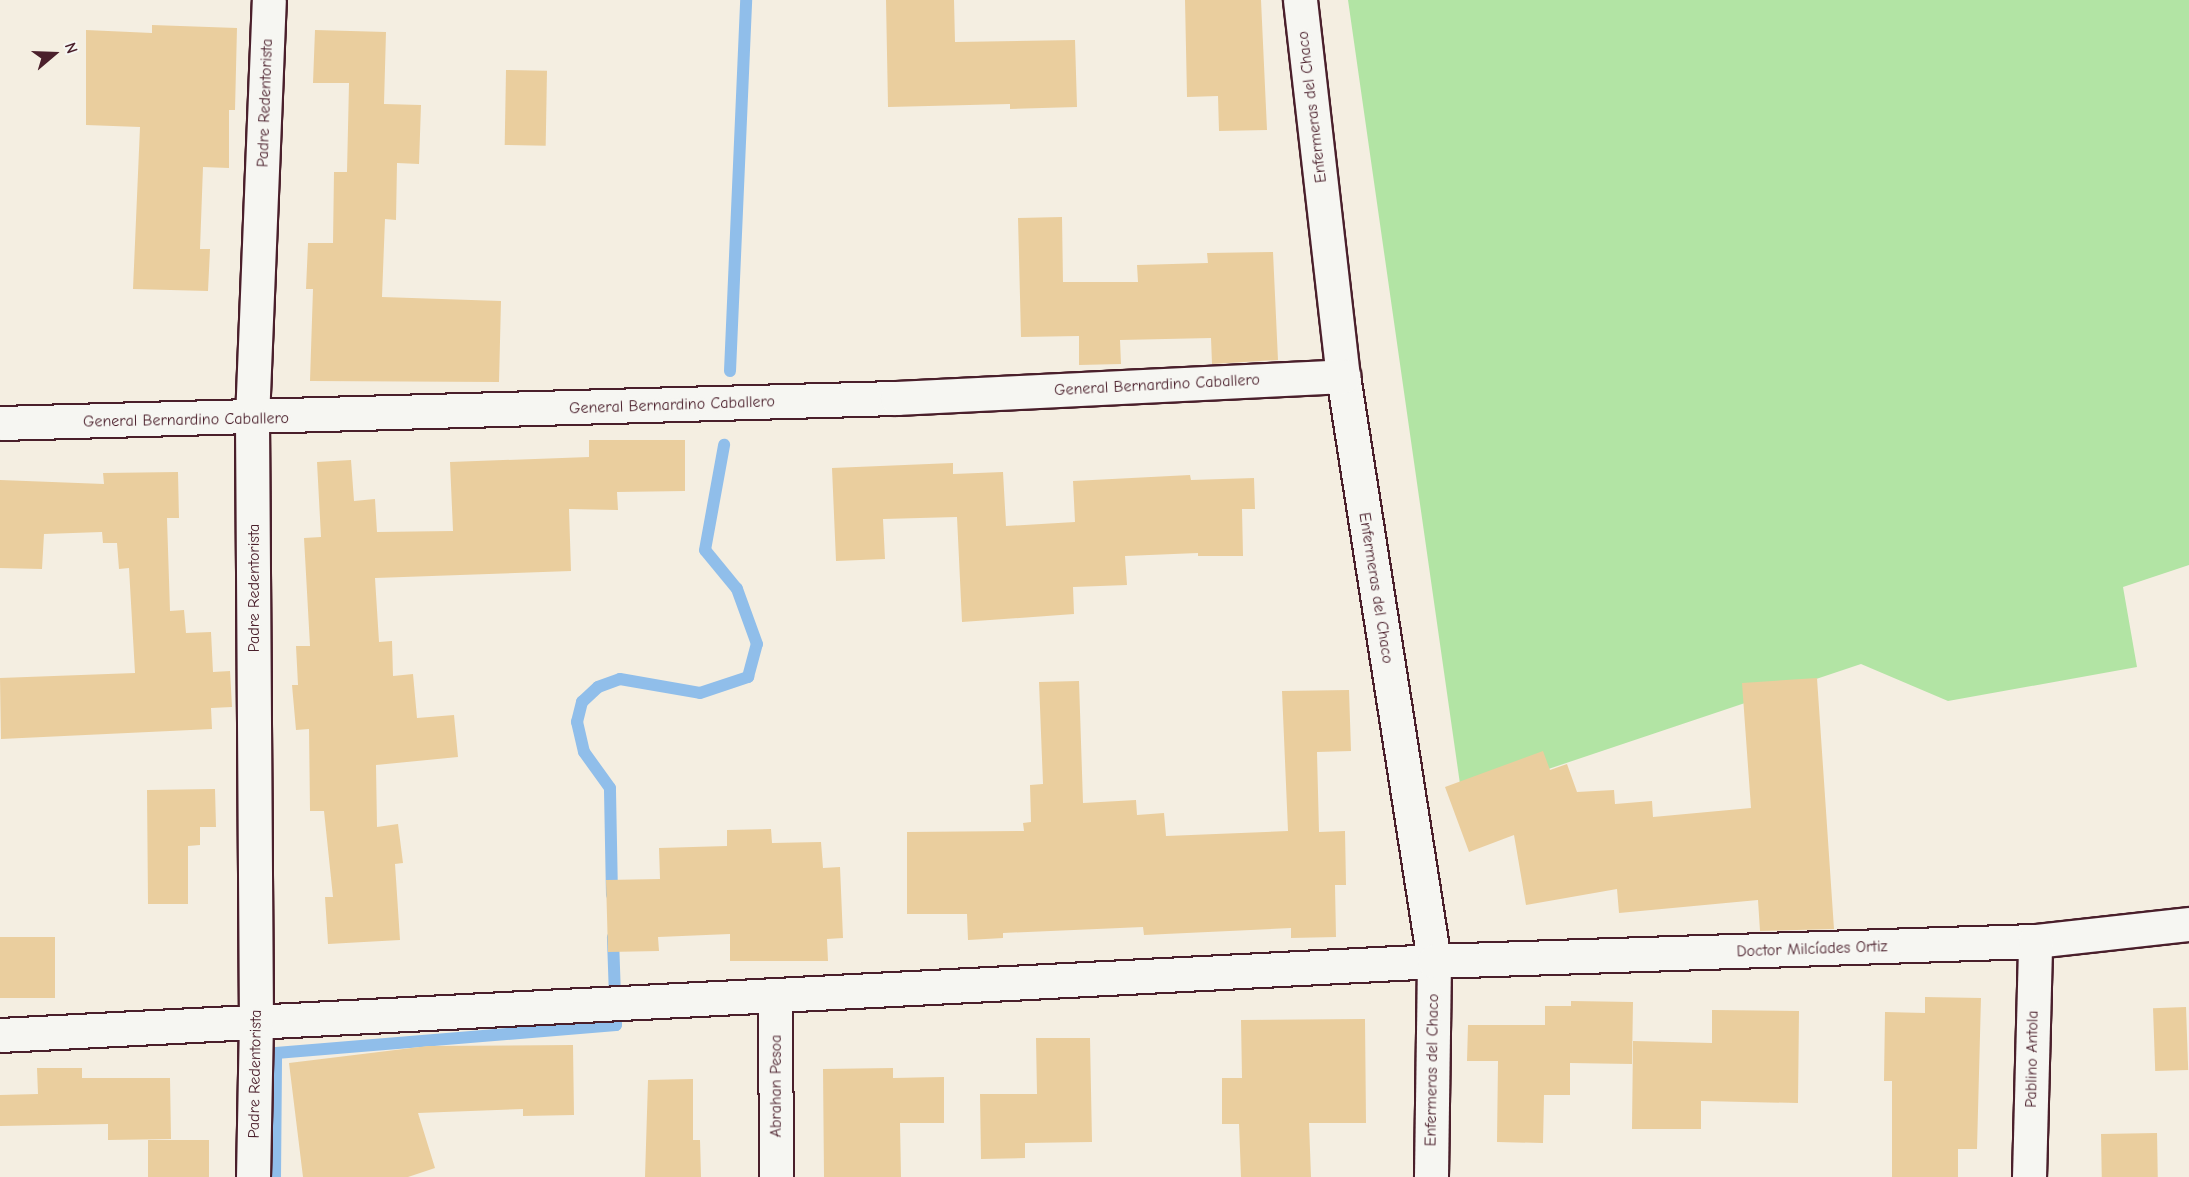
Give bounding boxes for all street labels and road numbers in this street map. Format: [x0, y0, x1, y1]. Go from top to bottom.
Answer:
street label: Enfermeras del Chaco [1293, 30, 1331, 184]
street label: Padre Redentorista [253, 38, 277, 168]
street label: General Bernardino Caballero [1054, 370, 1260, 400]
street label: General Bernardino Caballero [569, 392, 775, 418]
street label: General Bernardino Caballero [83, 409, 289, 431]
street label: Enfermeras del Chaco [1355, 511, 1397, 665]
street label: Padre Redentorista [244, 524, 264, 652]
street label: Doctor Milcíades Ortiz [1736, 937, 1888, 961]
street label: Enfermeras del Chaco [1421, 993, 1443, 1147]
street label: Padre Redentorista [244, 1009, 266, 1139]
street label: Pablino Antola [2022, 1010, 2042, 1108]
street label: Abrahan Pesoa [766, 1035, 786, 1137]

